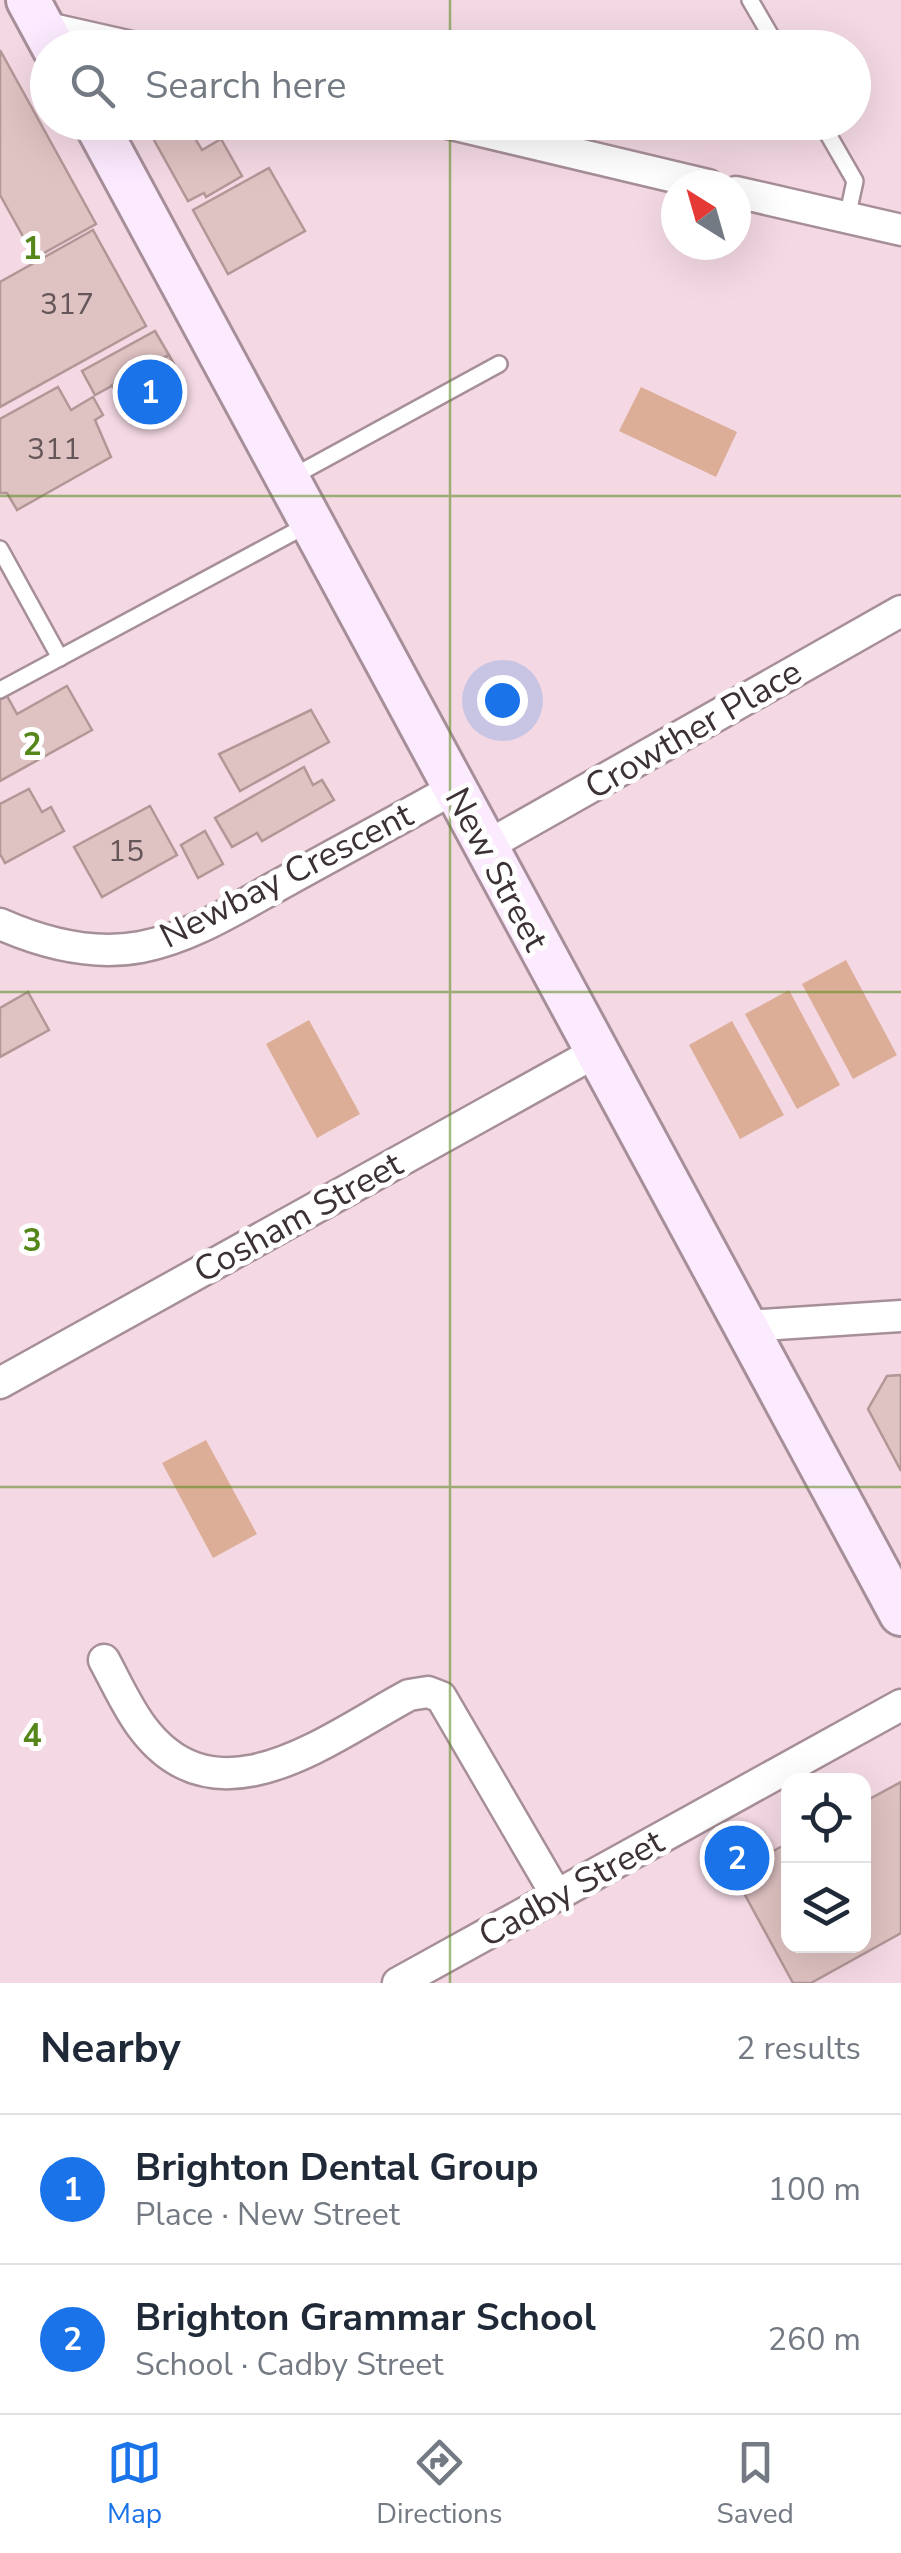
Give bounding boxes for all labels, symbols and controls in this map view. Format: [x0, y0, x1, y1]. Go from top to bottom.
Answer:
search box [30, 30, 871, 140]
icon: search [65, 58, 120, 113]
text: Search here [145, 60, 346, 111]
north arrow [661, 170, 751, 260]
text: 1 [22, 227, 42, 270]
house number: 317 [40, 284, 94, 325]
pin: 1 [118, 354, 182, 430]
house number: 311 [27, 429, 81, 470]
street label: Crowther Place [576, 648, 810, 810]
your location [477, 675, 528, 726]
text: 2 [22, 723, 42, 766]
street label: New Street [434, 780, 559, 960]
street label: Newbay Crescent [152, 791, 421, 959]
house number: 15 [108, 831, 144, 872]
street label: Cosham Street [186, 1140, 412, 1294]
text: 3 [22, 1219, 42, 1262]
text: 4 [22, 1714, 42, 1757]
map controls [781, 1773, 871, 1953]
button: locate [781, 1773, 871, 1863]
street label: Cadby Street [470, 1818, 673, 1959]
pin: 2 [704, 1820, 770, 1896]
button: layers [781, 1863, 871, 1953]
text: Nearby [40, 2020, 181, 2077]
text: 2 results [736, 2027, 861, 2070]
text: Brighton Dental Group [135, 2142, 539, 2193]
text: 1 [63, 2168, 82, 2211]
text: 100 m [768, 2168, 861, 2211]
text: Place · New Street [135, 2193, 400, 2236]
text: Brighton Grammar School [135, 2292, 596, 2343]
text: 2 [63, 2318, 82, 2361]
text: 260 m [768, 2318, 861, 2361]
text: School · Cadby Street [135, 2343, 444, 2386]
tab: Map [107, 2435, 162, 2533]
tab: Directions [376, 2435, 502, 2533]
tab: Saved [717, 2435, 794, 2533]

